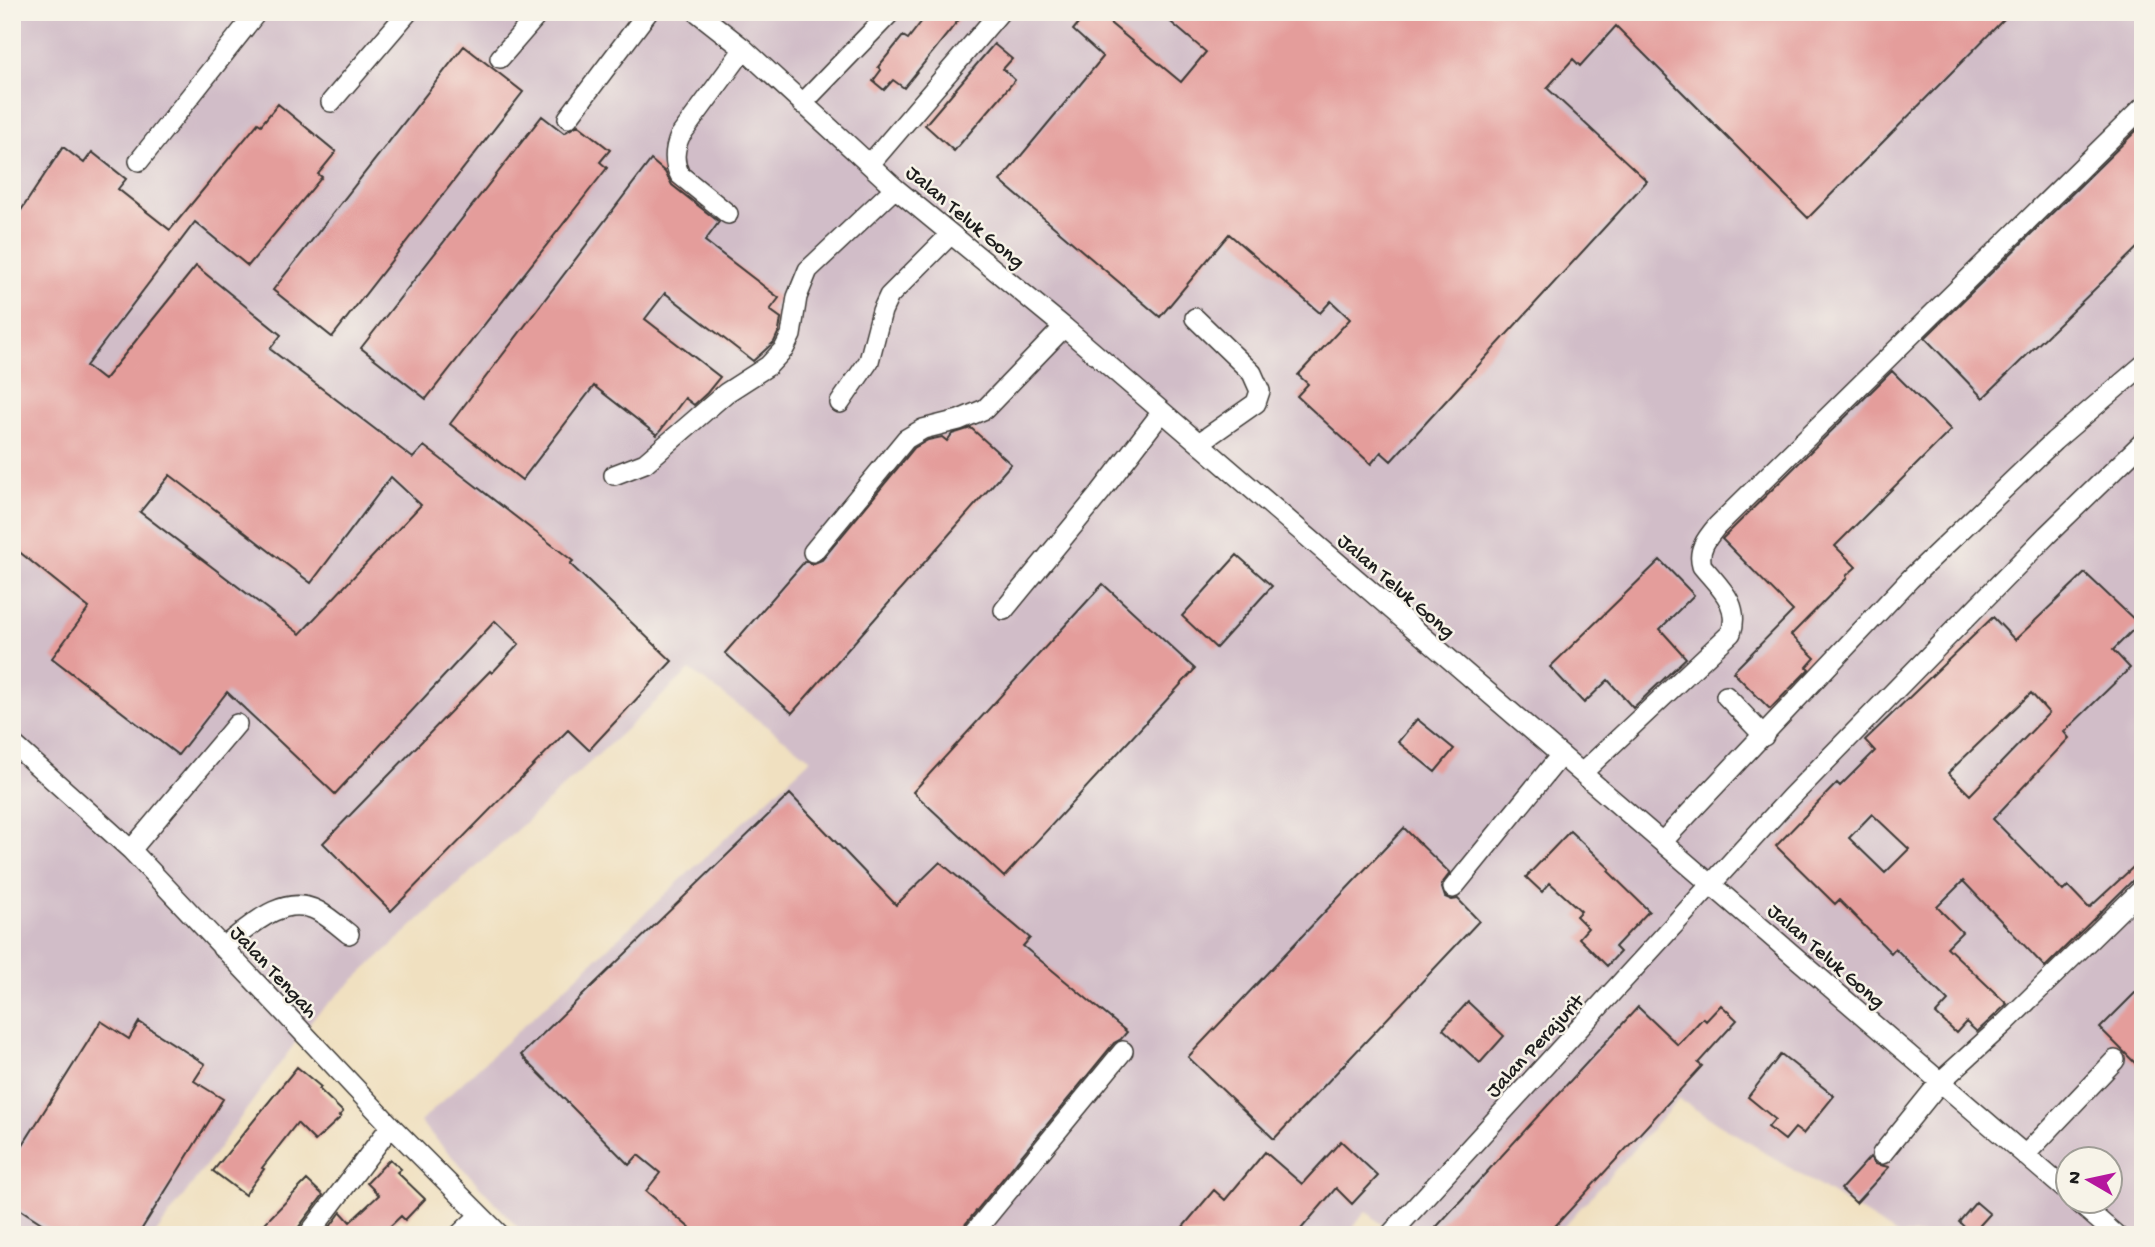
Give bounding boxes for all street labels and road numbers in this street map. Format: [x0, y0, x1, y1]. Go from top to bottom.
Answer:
street label: Jalan Teluk Gong [899, 162, 1028, 276]
street label: Jalan Teluk Gong [1331, 530, 1459, 646]
street label: Jalan Teluk Gong [1761, 900, 1889, 1016]
street label: Jalan Tengah [223, 922, 322, 1025]
street label: Jalan Perajurit [1482, 989, 1592, 1104]

